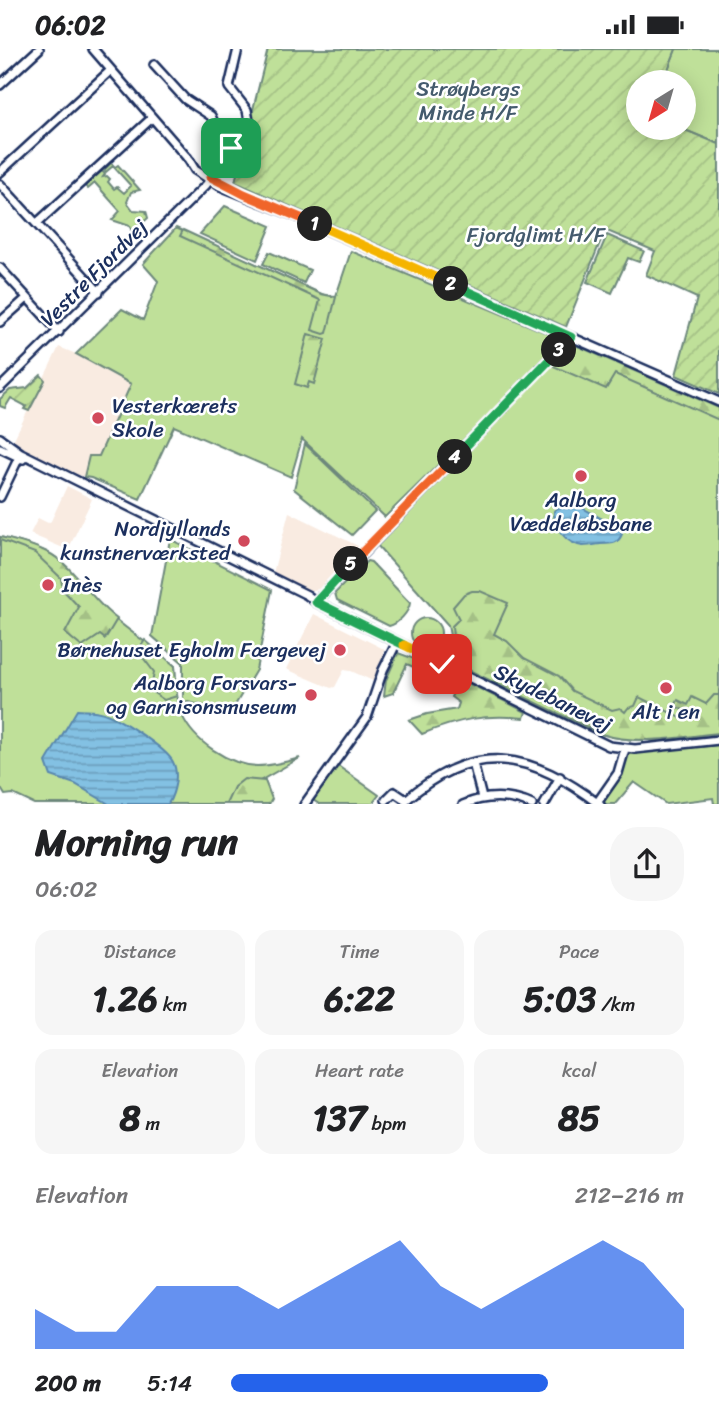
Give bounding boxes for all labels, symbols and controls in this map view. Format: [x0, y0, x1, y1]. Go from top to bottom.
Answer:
text: 06:02 [35, 2, 106, 48]
park label: Strøybergs Minde H/F [416, 70, 520, 132]
north arrow [626, 70, 696, 140]
map controls [626, 70, 696, 140]
pin [201, 118, 261, 178]
icon: arrive [212, 129, 250, 167]
pin: 1 [298, 207, 332, 241]
text: 1 [310, 207, 319, 240]
street label: Vestre Fjordvej [31, 210, 157, 336]
park label: Fjordglimt H/F [467, 216, 607, 254]
pin: 2 [434, 267, 468, 301]
text: 2 [445, 267, 456, 300]
pin: 3 [542, 333, 576, 367]
text: 3 [553, 333, 564, 366]
place label: Vesterkærets Skole [112, 387, 237, 449]
marker: Vesterkærets Skole [90, 410, 106, 426]
pin: 4 [438, 439, 472, 475]
text: 4 [449, 440, 460, 473]
marker: Aalborg Væddeløbsbane [573, 468, 589, 484]
place label: Aalborg Væddeløbsbane [510, 481, 652, 543]
place label: Nordjyllands kunstnerværksted [60, 510, 232, 572]
marker: Nordjyllands kunstnerværksted [236, 533, 252, 549]
pin: 5 [334, 547, 368, 581]
text: 5 [345, 547, 356, 580]
place label: Inès [61, 566, 102, 604]
marker: Inès [40, 577, 56, 593]
place label: Børnehuset Egholm Færgevej [57, 631, 326, 669]
pin [412, 634, 472, 694]
marker: Børnehuset Egholm Færgevej [332, 642, 348, 658]
icon: check [423, 645, 461, 683]
street label: Skydebanevej [487, 653, 619, 743]
place label: Aalborg Forsvars- og Garnisonsmuseum [106, 664, 297, 726]
marker: Alt i en [658, 680, 674, 696]
marker: Aalborg Forsvars- og Garnisonsmuseum [303, 687, 319, 703]
place label: Alt i en [631, 693, 700, 731]
text: Morning run [35, 809, 238, 876]
button: share [610, 827, 684, 901]
text: 06:02 [35, 869, 97, 910]
text: Distance [104, 935, 176, 968]
text: Time [339, 935, 380, 968]
text: Pace [559, 935, 599, 968]
text: 1.26 [92, 968, 158, 1030]
text: 6:22 [324, 968, 395, 1030]
text: 5:03 [523, 968, 596, 1030]
text: km [158, 988, 187, 1021]
text: /km [596, 988, 635, 1021]
text: Elevation [101, 1054, 178, 1087]
text: Heart rate [315, 1054, 404, 1087]
text: kcal [562, 1054, 596, 1087]
text: 8 [120, 1087, 141, 1149]
text: 137 [312, 1087, 367, 1149]
text: 85 [558, 1087, 600, 1149]
text: m [141, 1107, 160, 1140]
text: bpm [367, 1107, 407, 1140]
text: Elevation [35, 1175, 128, 1216]
text: 212–216 m [575, 1175, 684, 1216]
text: 200 m [35, 1363, 101, 1404]
text: 5:14 [147, 1363, 192, 1404]

